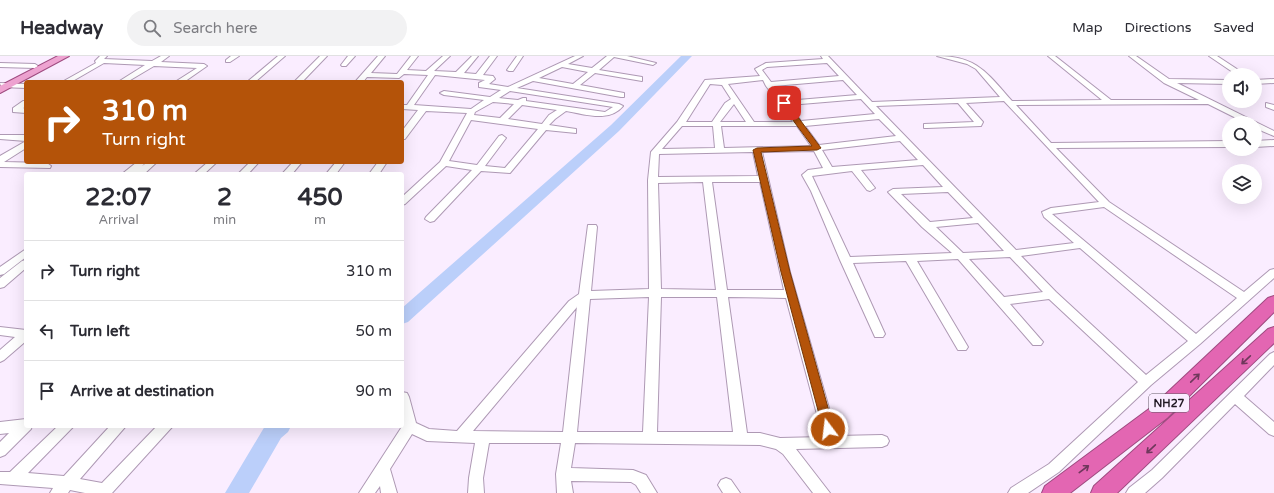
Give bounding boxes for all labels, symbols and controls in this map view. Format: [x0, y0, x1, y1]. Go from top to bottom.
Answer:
search box [127, 10, 407, 46]
text: Headway [20, 17, 103, 39]
icon: search [141, 17, 163, 39]
text: Search here [173, 19, 258, 37]
text: Map [1072, 19, 1103, 36]
text: Directions [1125, 19, 1192, 36]
text: Saved [1214, 19, 1254, 36]
map controls [1222, 68, 1262, 204]
button: sound [1222, 68, 1262, 108]
pin [767, 86, 801, 120]
icon: arrive [773, 92, 795, 114]
text: 310 m [102, 94, 188, 128]
icon: right [36, 96, 88, 148]
button: search [1222, 116, 1262, 156]
text: Turn right [102, 128, 186, 150]
button: layers [1222, 164, 1262, 204]
text: 22:07 [85, 183, 152, 212]
text: 2 [217, 183, 232, 212]
text: 450 [297, 183, 343, 212]
text: Arrival [98, 212, 139, 228]
text: min [213, 212, 236, 228]
text: m [314, 212, 326, 228]
icon: right [36, 260, 58, 282]
text: Turn right [70, 262, 140, 280]
text: 310 m [346, 262, 392, 280]
icon: left [36, 320, 58, 342]
text: Turn left [70, 322, 130, 340]
text: 50 m [355, 322, 392, 340]
one-way arrow [1241, 355, 1251, 364]
one-way arrow [1190, 373, 1200, 383]
icon: arrive [36, 380, 58, 402]
text: Arrive at destination [70, 382, 214, 400]
text: 90 m [355, 382, 392, 400]
road number: NH27 [1149, 394, 1189, 412]
position arrow [807, 408, 849, 450]
one-way arrow [1146, 444, 1156, 454]
one-way arrow [1079, 465, 1090, 474]

